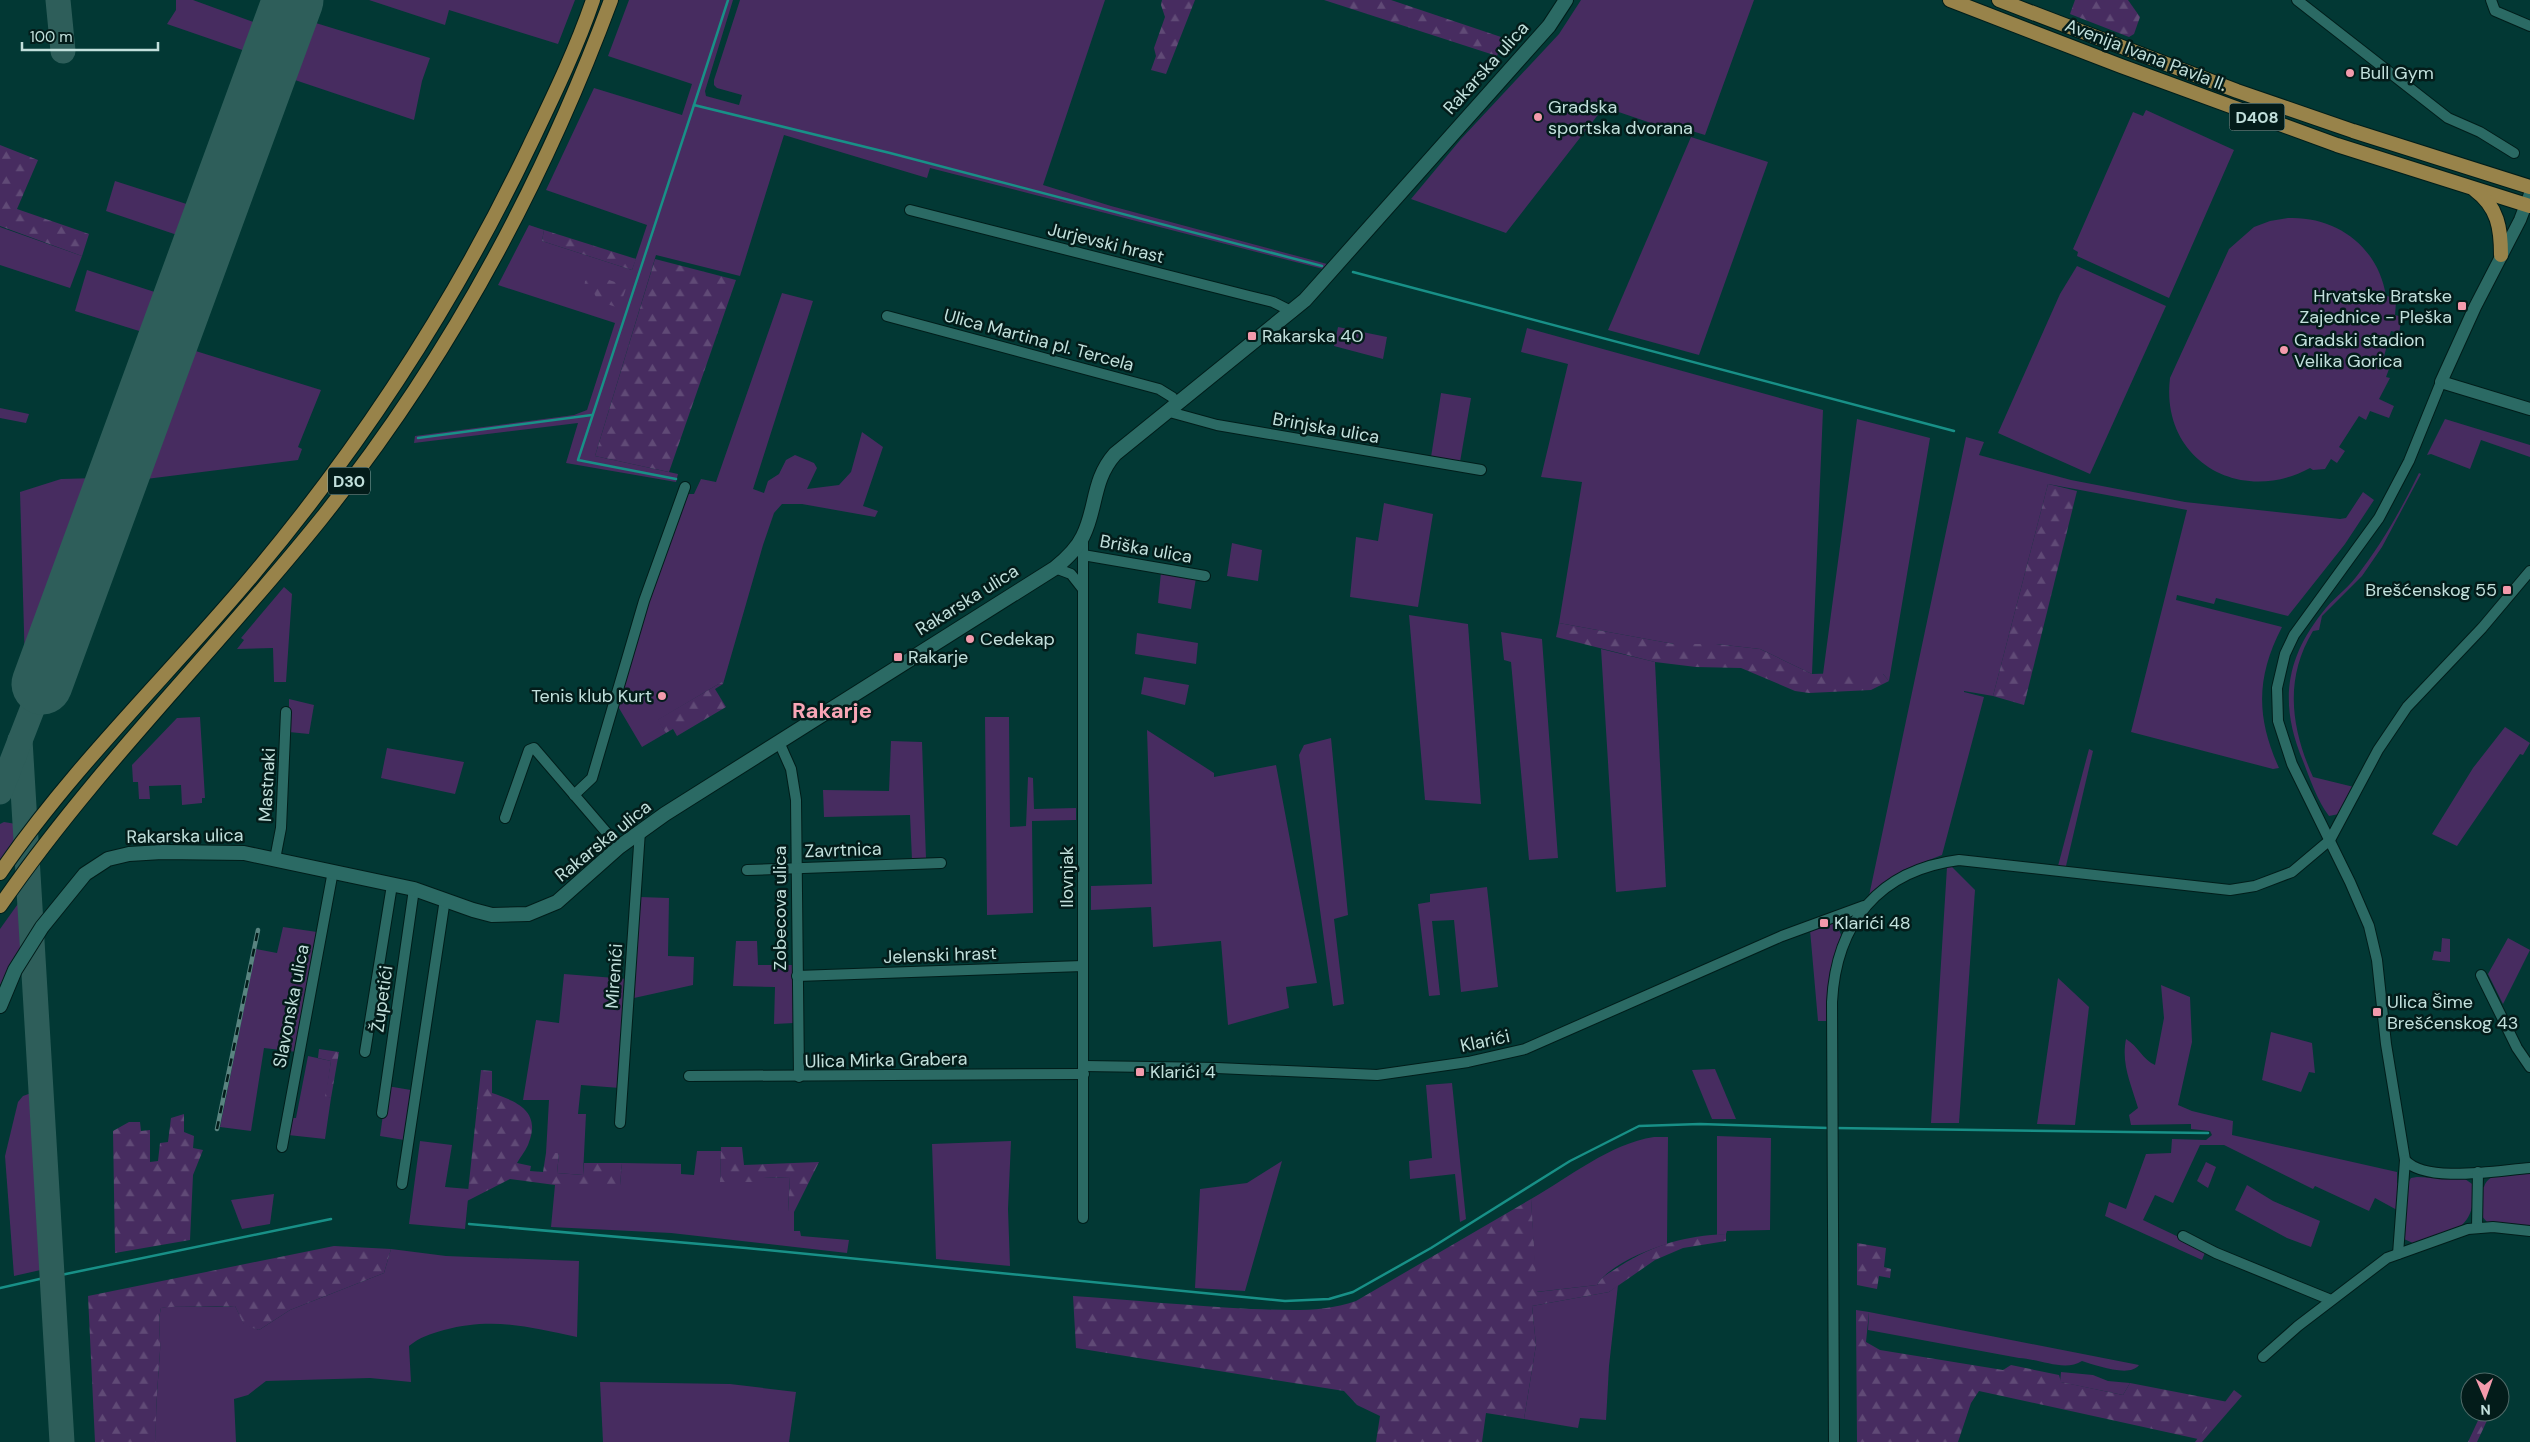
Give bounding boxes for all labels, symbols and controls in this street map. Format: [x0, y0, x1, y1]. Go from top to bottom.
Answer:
street label: Avenija Ivana Pavla II. [2062, 13, 2230, 97]
street label: Rakarska ulica [1438, 16, 1534, 120]
scale bar [22, 20, 159, 52]
text: 100 m [30, 27, 73, 47]
place label: Bull Gym [2360, 61, 2434, 85]
marker: Bull Gym [2344, 67, 2356, 79]
place label: Gradska sportska dvorana [1548, 95, 1693, 140]
road number: D408 [2230, 104, 2284, 130]
marker: Gradska sportska dvorana [1532, 111, 1544, 123]
street label: Jurjevski hrast [1045, 217, 1167, 269]
place label: Hrvatske Bratske Zajednice - Pleška [2300, 284, 2452, 329]
marker: Hrvatske Bratske Zajednice - Pleška [2456, 300, 2468, 312]
street label: Ulica Martina pl. Tercela [941, 303, 1137, 377]
place label: Rakarska 40 [1262, 324, 1364, 348]
place label: Gradski stadion Velika Gorica [2294, 328, 2425, 373]
marker: Rakarska 40 [1246, 330, 1258, 342]
marker: Gradski stadion Velika Gorica [2278, 344, 2290, 356]
street label: Brinjska ulica [1271, 407, 1381, 449]
road number: D30 [328, 468, 370, 494]
street label: Briška ulica [1098, 529, 1194, 569]
street label: Rakarska ulica [911, 559, 1023, 641]
place label: Brešćenskog 55 [2365, 578, 2497, 602]
marker: Brešćenskog 55 [2501, 584, 2513, 596]
place label: Cedekap [980, 627, 1055, 651]
marker: Cedekap [964, 633, 976, 645]
place label: Rakarje [908, 645, 968, 669]
marker: Rakarje [892, 651, 904, 663]
place label: Tenis klub Kurt [531, 684, 652, 708]
marker: Tenis klub Kurt [656, 690, 668, 702]
district label: Rakarje [792, 696, 872, 725]
street label: Mastnaki [253, 747, 281, 823]
street label: Rakarska ulica [550, 795, 656, 887]
street label: Rakarska ulica [126, 823, 244, 849]
street label: Zavrtnica [804, 837, 882, 863]
street label: Zobecova ulica [768, 846, 792, 970]
street label: Ilovnjak [1055, 846, 1079, 908]
place label: Klarići 48 [1834, 911, 1911, 935]
marker: Klarići 48 [1818, 917, 1830, 929]
street label: Jelenski hrast [883, 941, 997, 969]
street label: Slavonska ulica [267, 942, 315, 1070]
street label: Mirenići [600, 943, 628, 1009]
street label: Župetići [365, 964, 399, 1034]
place label: Ulica Šime Brešćenskog 43 [2387, 990, 2518, 1035]
marker: Ulica Šime Brešćenskog 43 [2371, 1006, 2383, 1018]
street label: Klarići [1458, 1024, 1512, 1058]
street label: Ulica Mirka Grabera [804, 1047, 968, 1073]
place label: Klarići 4 [1150, 1060, 1216, 1084]
marker: Klarići 4 [1134, 1066, 1146, 1078]
north arrow [2460, 1372, 2510, 1422]
text: N [2480, 1401, 2491, 1419]

